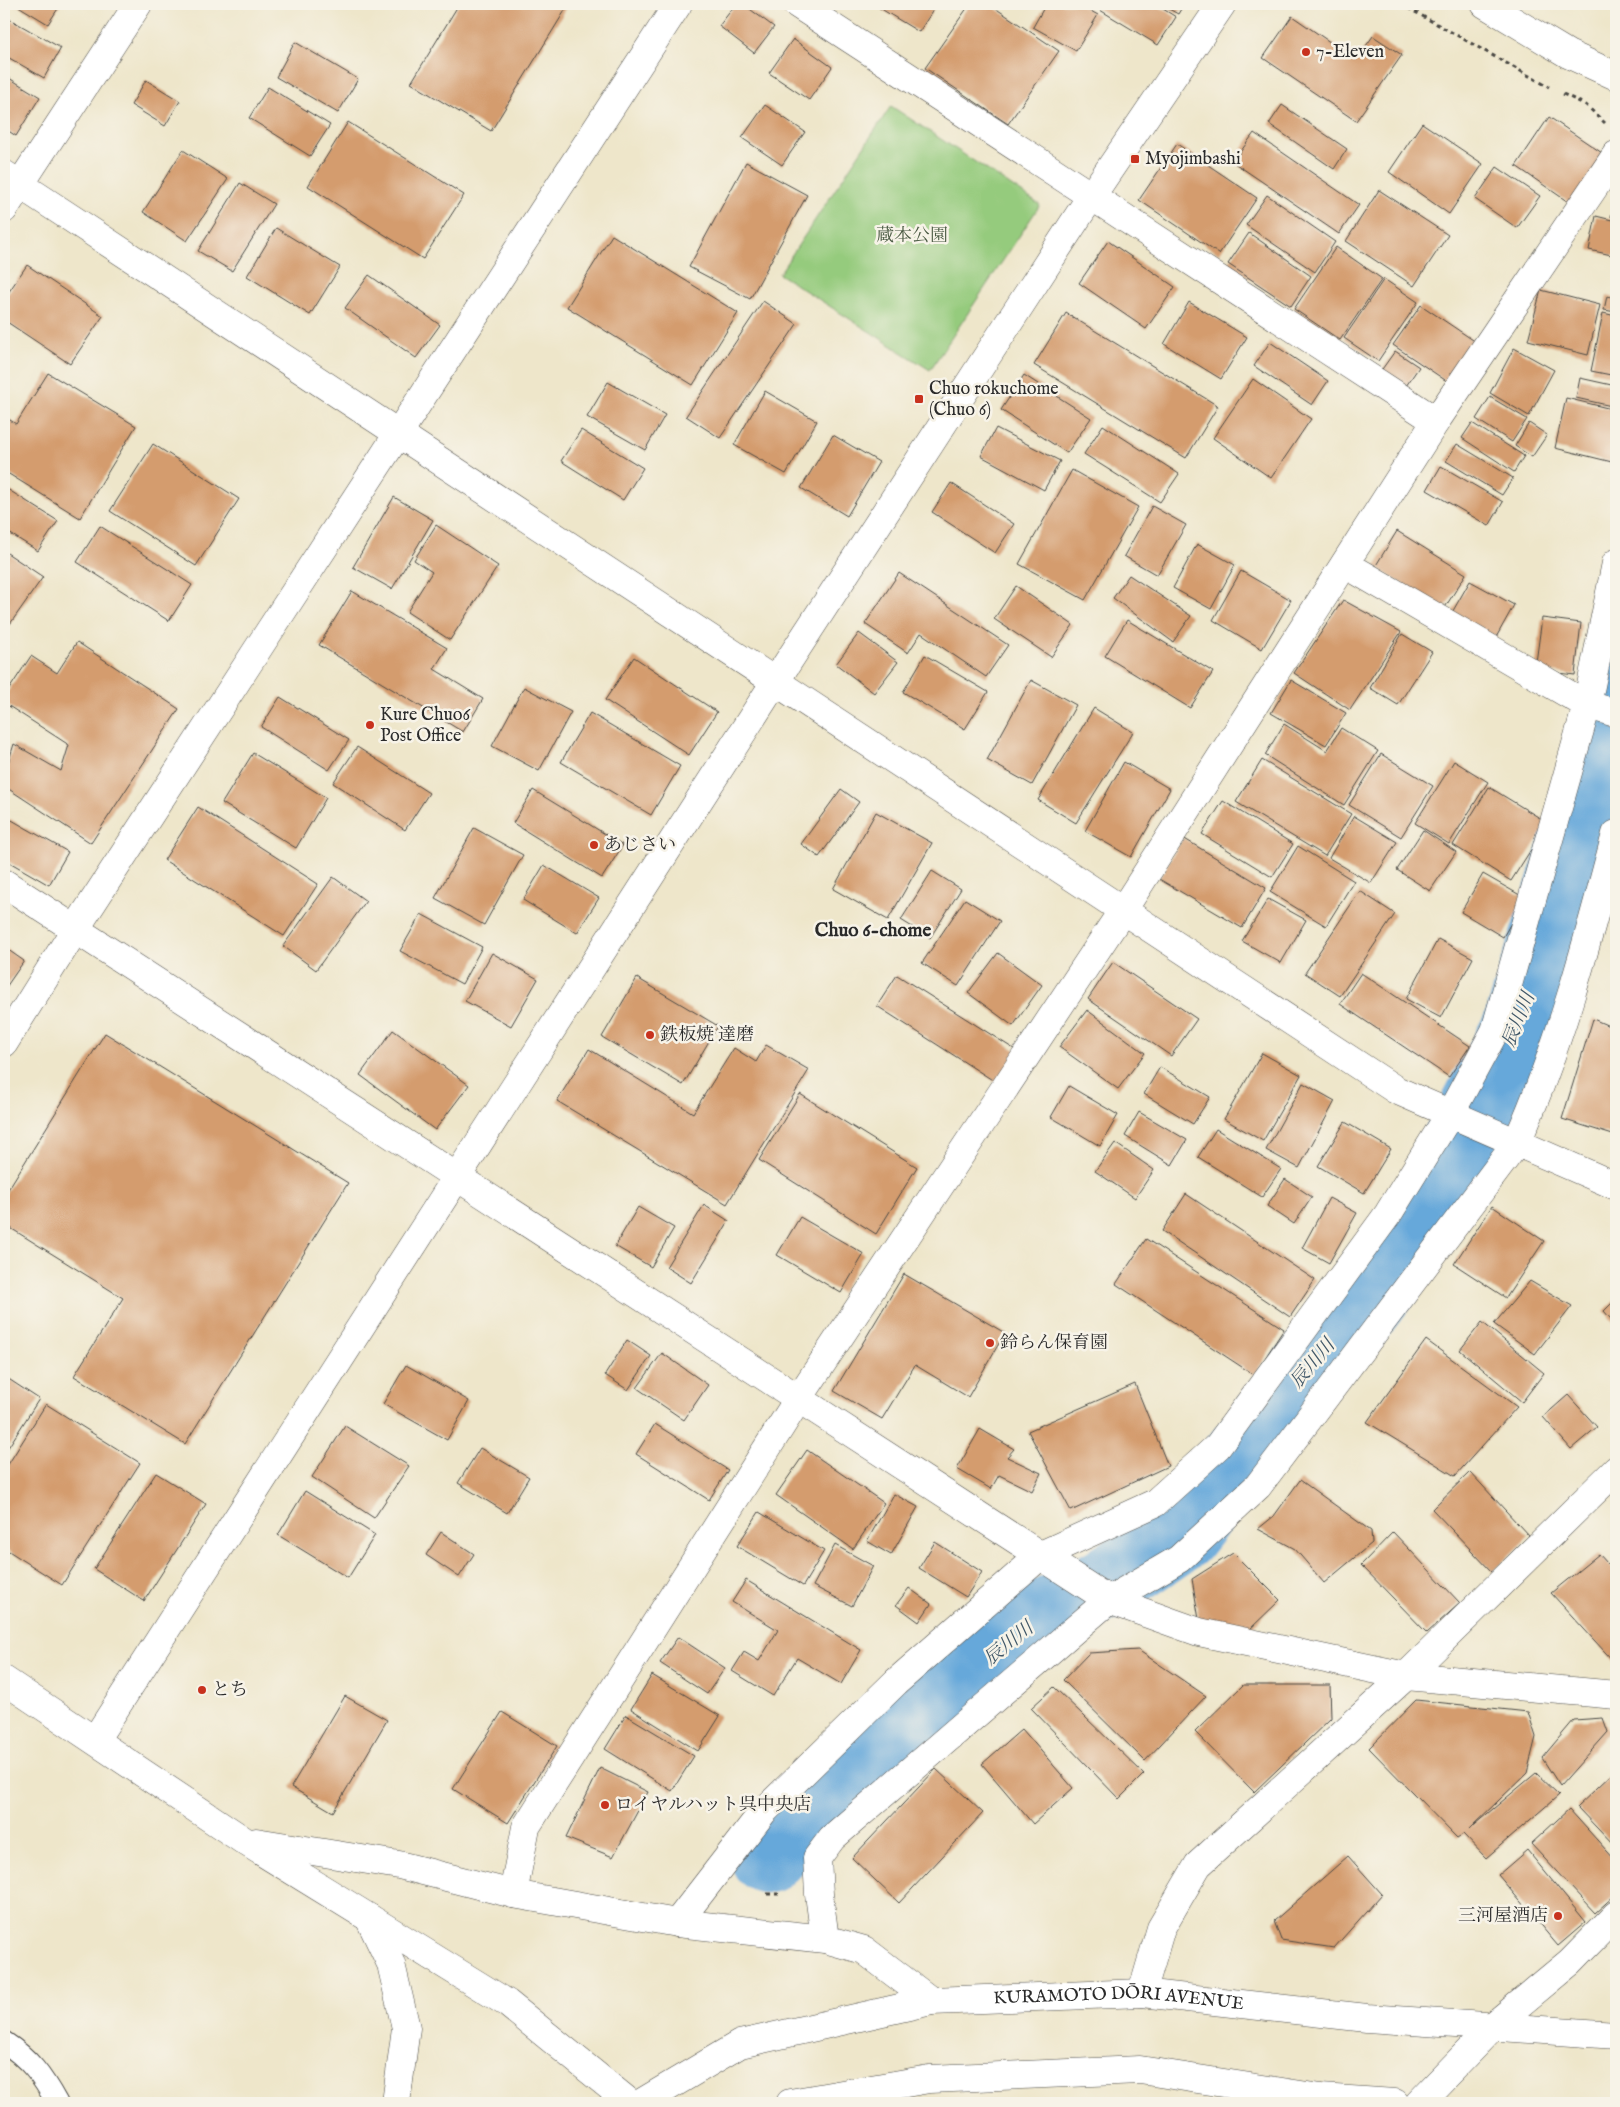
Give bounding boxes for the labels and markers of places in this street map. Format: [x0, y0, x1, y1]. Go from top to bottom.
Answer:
place label: 7-Eleven [1316, 41, 1385, 64]
marker: 7-Eleven [1300, 46, 1312, 58]
place label: Myojimbashi [1145, 148, 1241, 171]
marker: Myojimbashi [1129, 153, 1141, 165]
place label: Chuo rokuchome (Chuo 6) [929, 378, 1058, 422]
marker: Chuo rokuchome (Chuo 6) [913, 393, 925, 405]
place label: Kure Chuo6 Post Office [380, 704, 470, 748]
marker: Kure Chuo6 Post Office [364, 719, 376, 731]
place label: あじさい [604, 834, 676, 857]
marker: あじさい [588, 839, 600, 851]
place label: 鉄板焼 達磨 [660, 1024, 754, 1047]
marker: 鉄板焼 達磨 [644, 1029, 656, 1041]
place label: 鈴らん保育園 [1000, 1332, 1108, 1355]
marker: 鈴らん保育園 [984, 1337, 996, 1349]
place label: とち [212, 1679, 248, 1702]
marker: とち [196, 1684, 208, 1696]
place label: ロイヤルハット呉中央店 [615, 1794, 811, 1817]
marker: ロイヤルハット呉中央店 [599, 1799, 611, 1811]
place label: 三河屋酒店 [1458, 1905, 1548, 1928]
marker: 三河屋酒店 [1552, 1910, 1564, 1922]

